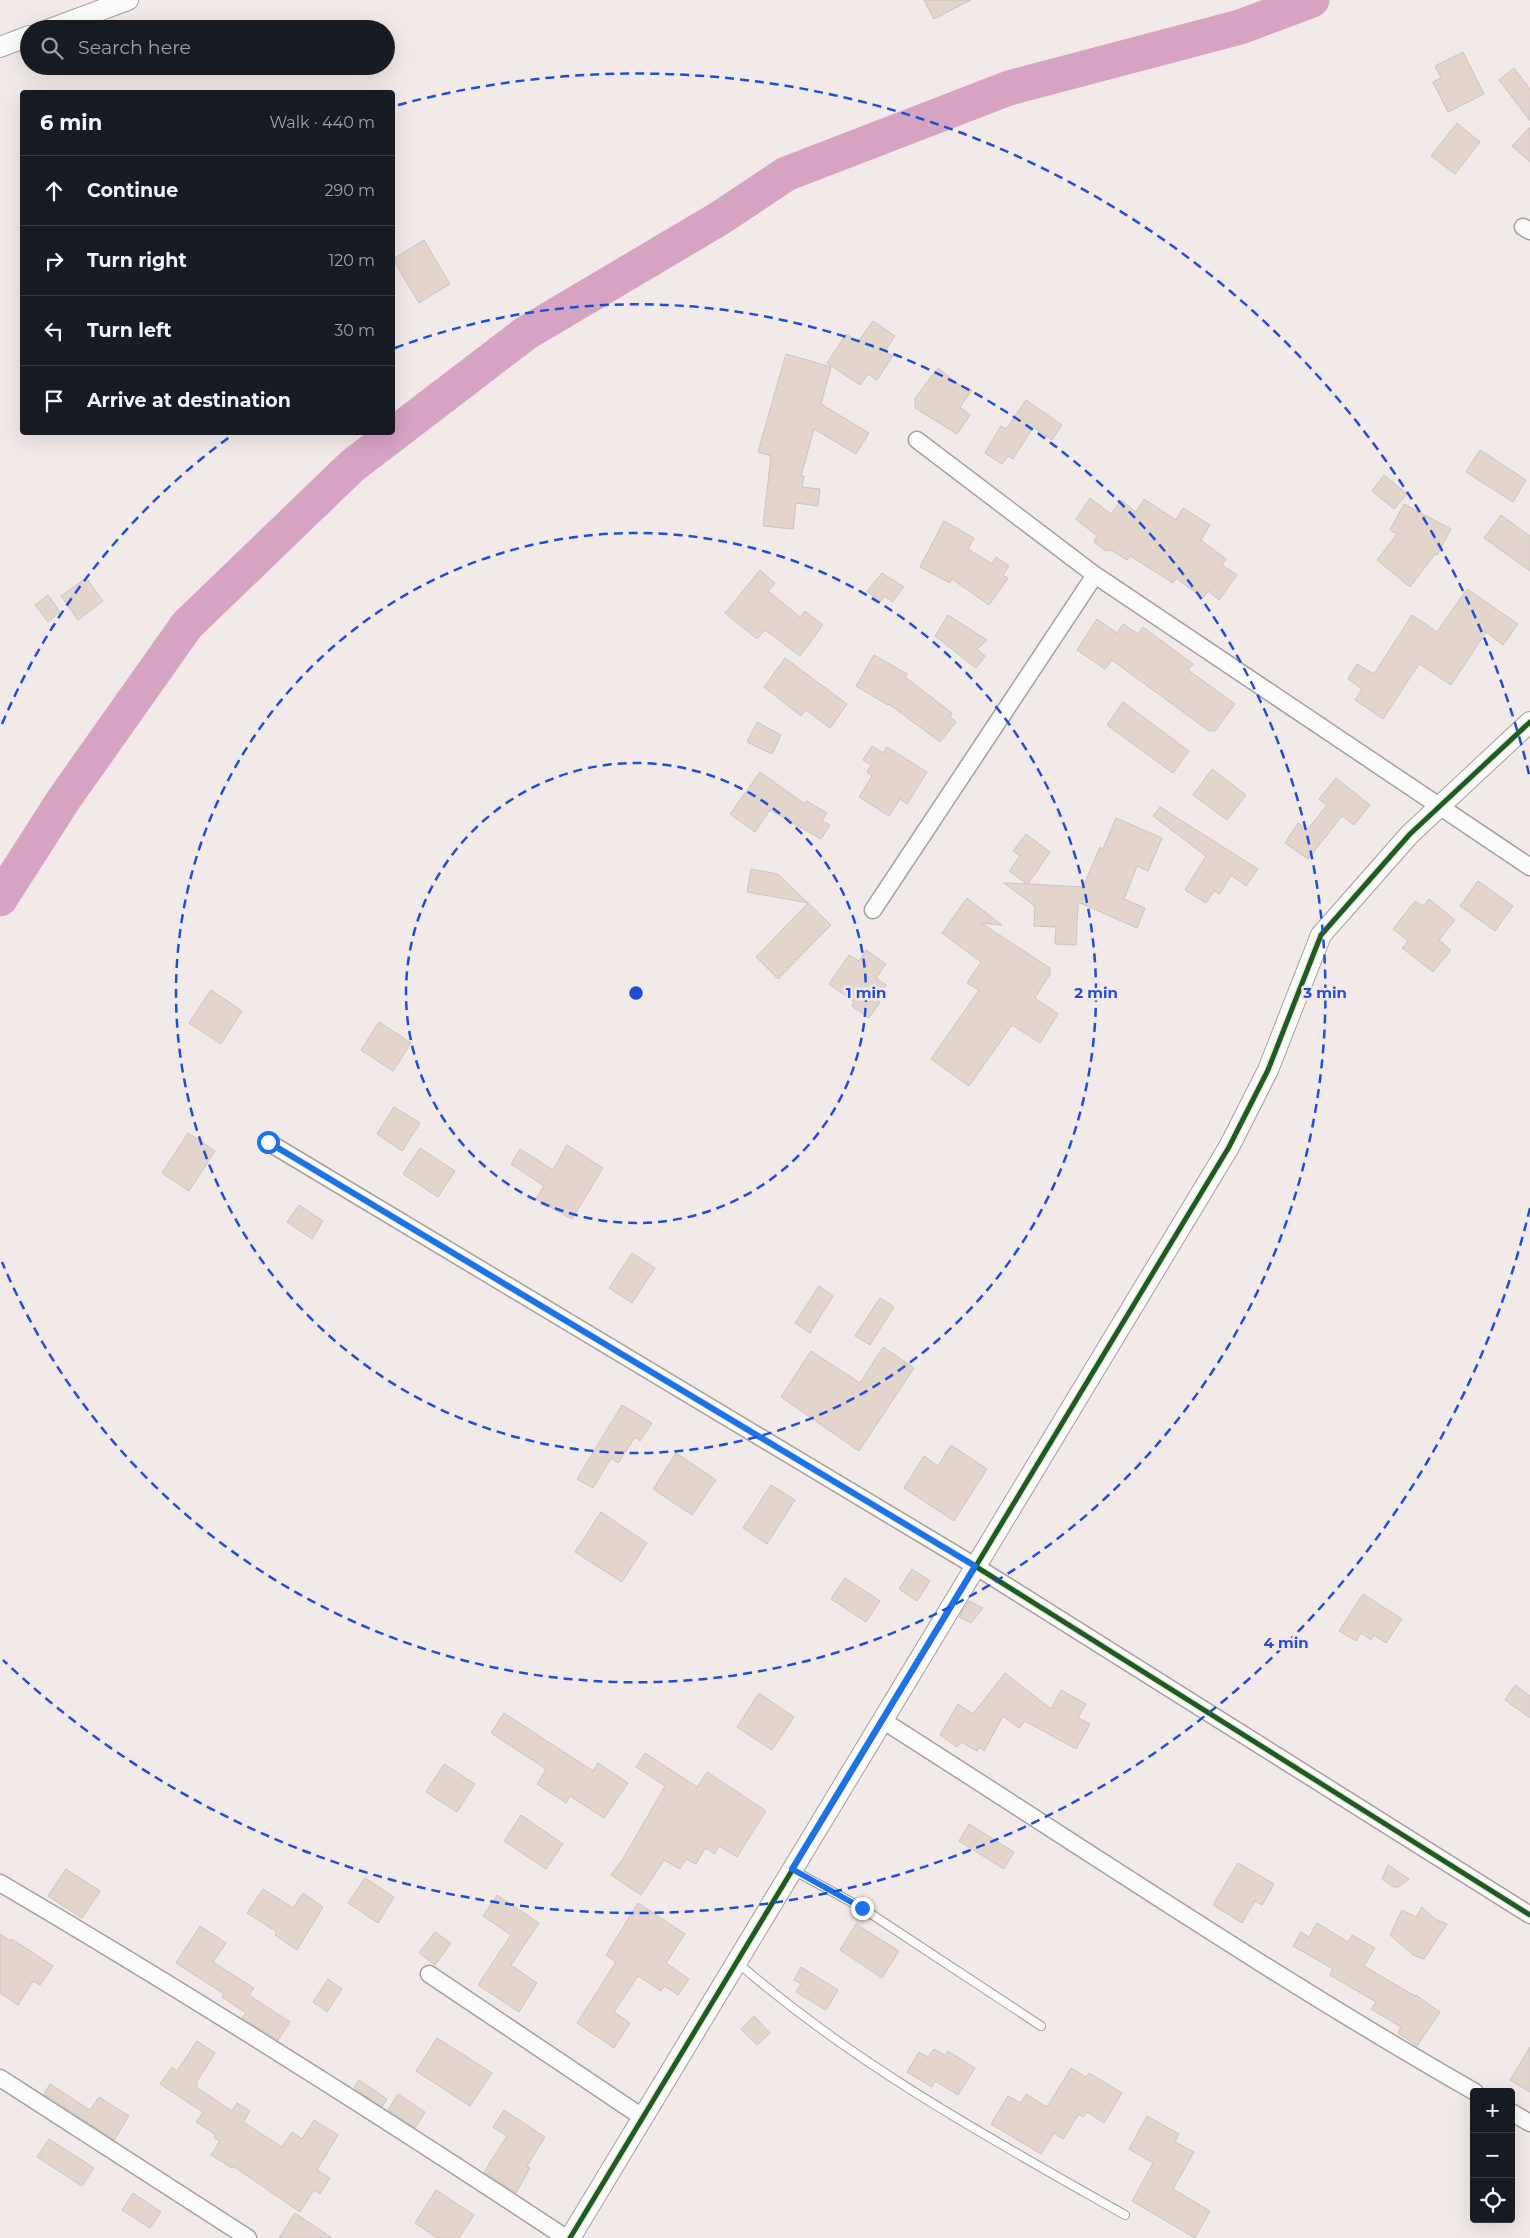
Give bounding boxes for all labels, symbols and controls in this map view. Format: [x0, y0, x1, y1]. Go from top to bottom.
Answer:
search box [20, 20, 395, 75]
icon: search [38, 34, 66, 62]
text: Search here [78, 36, 191, 59]
text: 6 min [40, 110, 102, 135]
text: Walk · 440 m [269, 113, 375, 132]
icon: ahead [40, 177, 68, 205]
text: Continue [87, 179, 178, 202]
text: 290 m [324, 181, 375, 200]
icon: right [40, 247, 68, 275]
text: Turn right [87, 249, 187, 272]
text: 120 m [328, 251, 375, 270]
icon: left [40, 317, 68, 345]
text: Turn left [87, 319, 172, 342]
text: 30 m [334, 321, 375, 340]
icon: arrive [40, 387, 68, 415]
text: Arrive at destination [87, 389, 291, 412]
text: 1 min [846, 983, 886, 1002]
text: 2 min [1074, 983, 1118, 1002]
text: 3 min [1302, 983, 1347, 1002]
centre of rings [627, 984, 645, 1002]
route start [257, 1131, 280, 1154]
text: 4 min [1263, 1633, 1309, 1652]
route end [851, 1897, 874, 1920]
map controls [1470, 2088, 1515, 2223]
button: + [1470, 2088, 1515, 2133]
button: − [1470, 2133, 1515, 2178]
button: locate [1470, 2178, 1515, 2223]

